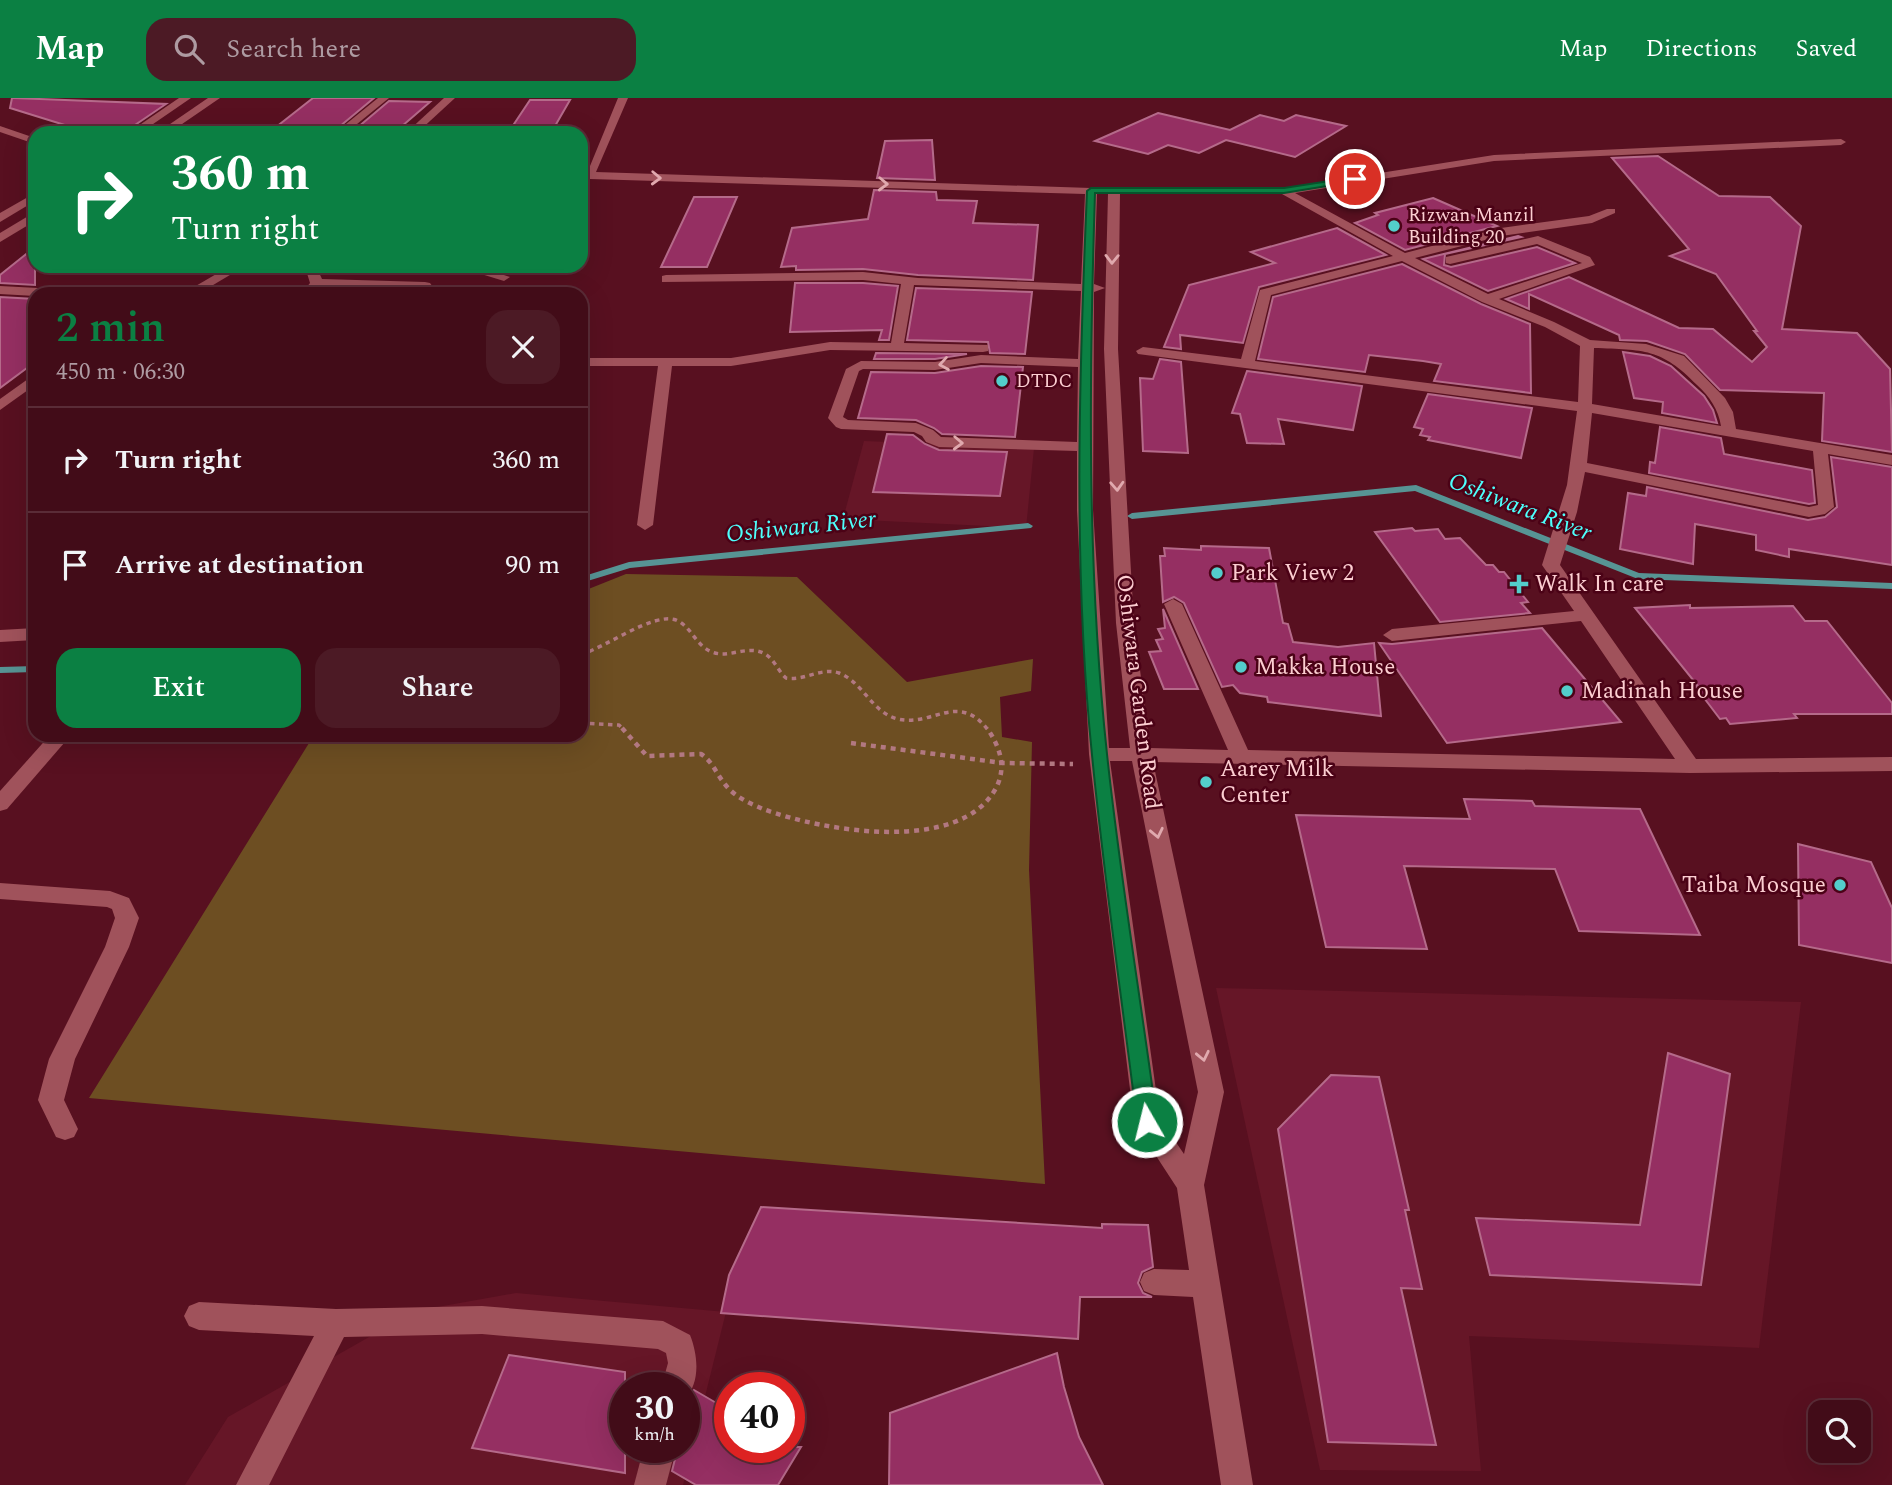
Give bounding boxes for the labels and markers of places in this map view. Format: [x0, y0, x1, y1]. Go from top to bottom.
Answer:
pin [1325, 149, 1385, 209]
place label: Rizwan Manzil Building 20 [1408, 201, 1534, 252]
marker: Rizwan Manzil Building 20 [1386, 218, 1402, 234]
place label: DTDC [1016, 367, 1072, 396]
marker: DTDC [994, 373, 1010, 389]
place label: Park View 2 [1231, 556, 1354, 591]
marker: Park View 2 [1209, 565, 1225, 581]
place label: Walk In care [1535, 567, 1664, 602]
marker: Walk In care [1509, 574, 1529, 594]
place label: Makka House [1255, 650, 1395, 685]
marker: Makka House [1233, 659, 1249, 675]
place label: Madinah House [1581, 674, 1743, 709]
marker: Madinah House [1559, 683, 1575, 699]
place label: Aarey Milk Center [1220, 752, 1334, 813]
marker: Aarey Milk Center [1198, 774, 1214, 790]
place label: Taiba Mosque [1682, 868, 1826, 903]
marker: Taiba Mosque [1832, 877, 1848, 893]

